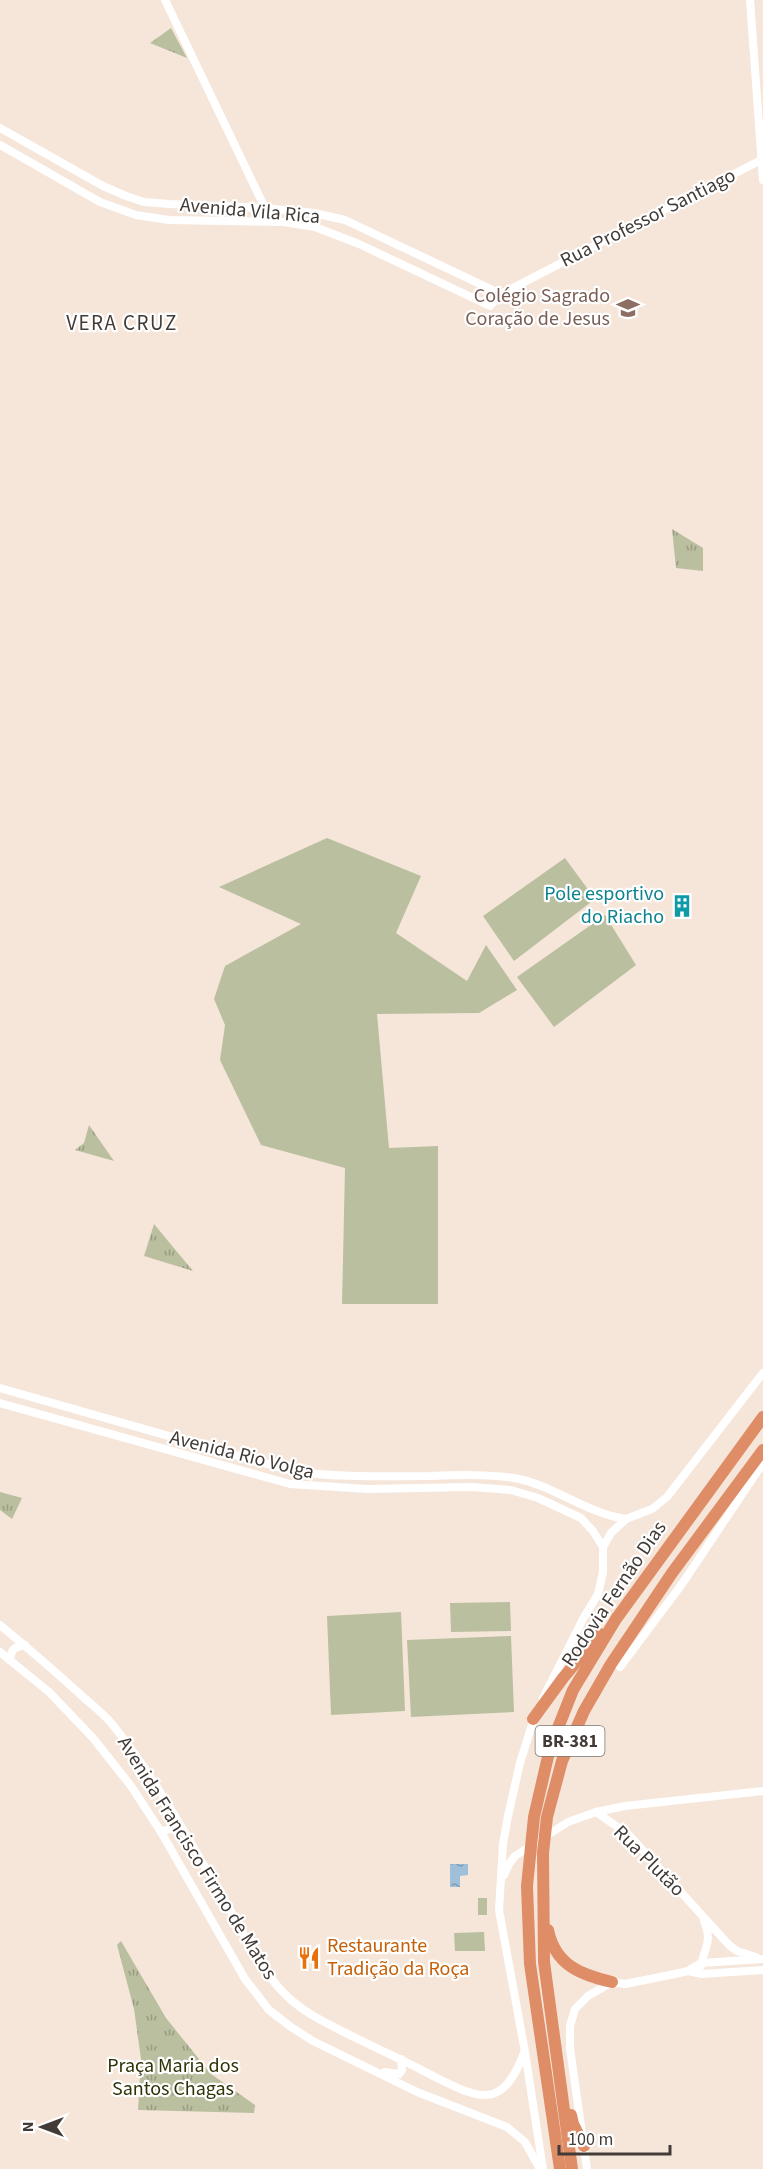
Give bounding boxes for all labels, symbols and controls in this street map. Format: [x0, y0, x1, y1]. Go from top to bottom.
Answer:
street label: Rua Professor Santiago [555, 162, 741, 274]
street label: Avenida Vila Rica [179, 191, 321, 231]
place label: Colégio Sagrado Coração de Jesus [465, 282, 610, 333]
school or university icon: Colégio Sagrado Coração de Jesus [615, 295, 641, 321]
district label: VERA CRUZ [66, 308, 178, 338]
place label: Pole esportivo do Riacho [544, 880, 664, 931]
building icon: Pole esportivo do Riacho [669, 893, 695, 919]
street label: Avenida Rio Volga [167, 1424, 317, 1486]
street label: Rodovia Fernão Dias [555, 1516, 673, 1672]
road number: BR-381 [536, 1726, 604, 1756]
street label: Avenida Francisco Firmo de Matos [110, 1731, 284, 1985]
street label: Rua Plutão [607, 1819, 691, 1903]
place label: Restaurante Tradição da Roça [327, 1932, 469, 1983]
restaurant icon: Restaurante Tradição da Roça [296, 1945, 322, 1971]
park label: Praça Maria dos Santos Chagas [107, 2052, 239, 2103]
north arrow [12, 2097, 72, 2157]
scale bar [559, 2118, 670, 2156]
text: N [17, 2122, 39, 2132]
text: 100 m [568, 2127, 613, 2152]

